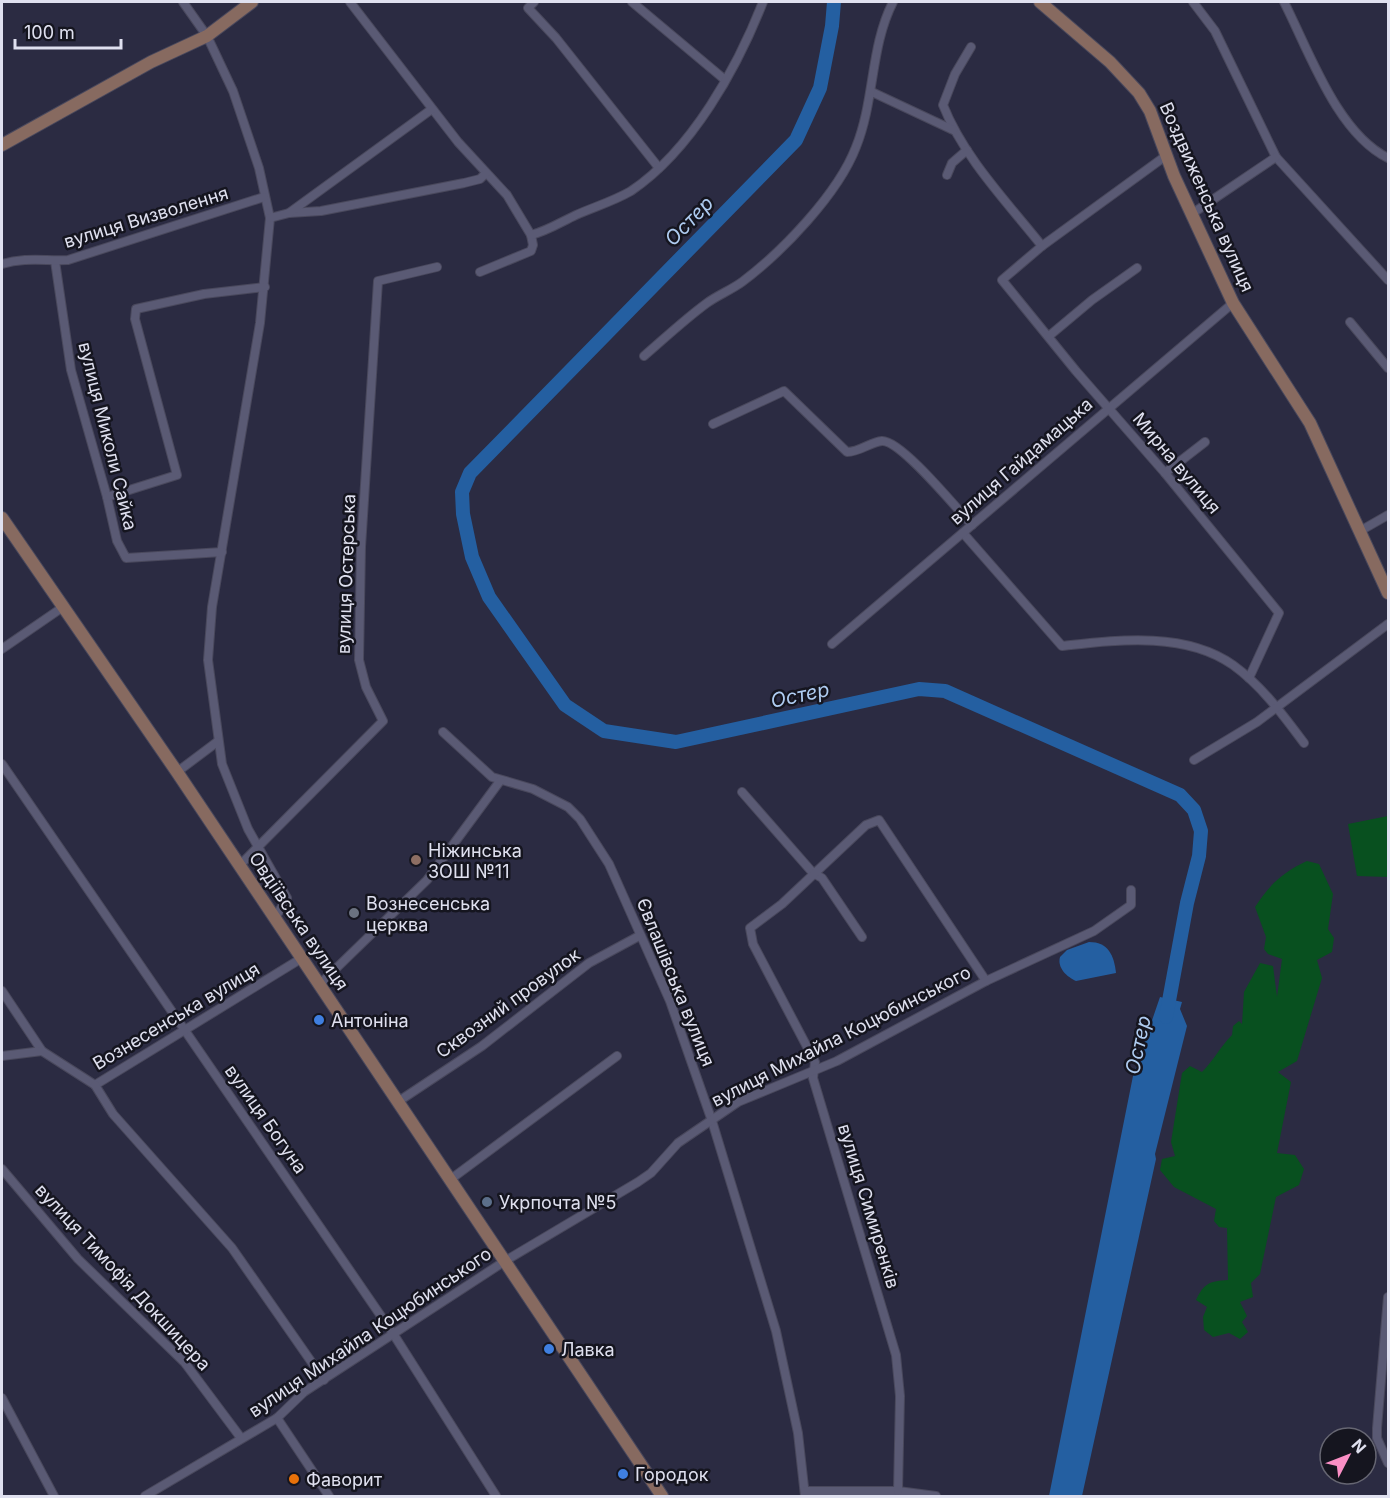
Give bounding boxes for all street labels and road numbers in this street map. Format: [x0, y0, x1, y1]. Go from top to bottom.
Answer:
street label: Воздвиженська вулиця [1156, 99, 1258, 295]
street label: вулиця Визволення [61, 182, 231, 252]
street label: вулиця Миколи Сайка [74, 340, 142, 532]
street label: вулиця Гайдамацька [945, 393, 1097, 529]
street label: Мирна вулиця [1129, 408, 1225, 518]
street label: вулиця Остерська [333, 494, 359, 654]
street label: Овдіївська вулиця [245, 848, 353, 994]
street label: Євлашівська вулиця [633, 895, 719, 1069]
street label: Сквозний провулок [432, 944, 584, 1062]
street label: Вознесенська вулиця [89, 958, 263, 1074]
street label: вулиця Михайла Коцюбинського [708, 961, 974, 1111]
street label: вулиця Богуна [221, 1061, 311, 1177]
street label: вулиця Симиренків [834, 1121, 904, 1291]
street label: вулиця Тимофія Докшицера [31, 1179, 215, 1375]
street label: вулиця Михайла Коцюбинського [245, 1243, 495, 1421]

